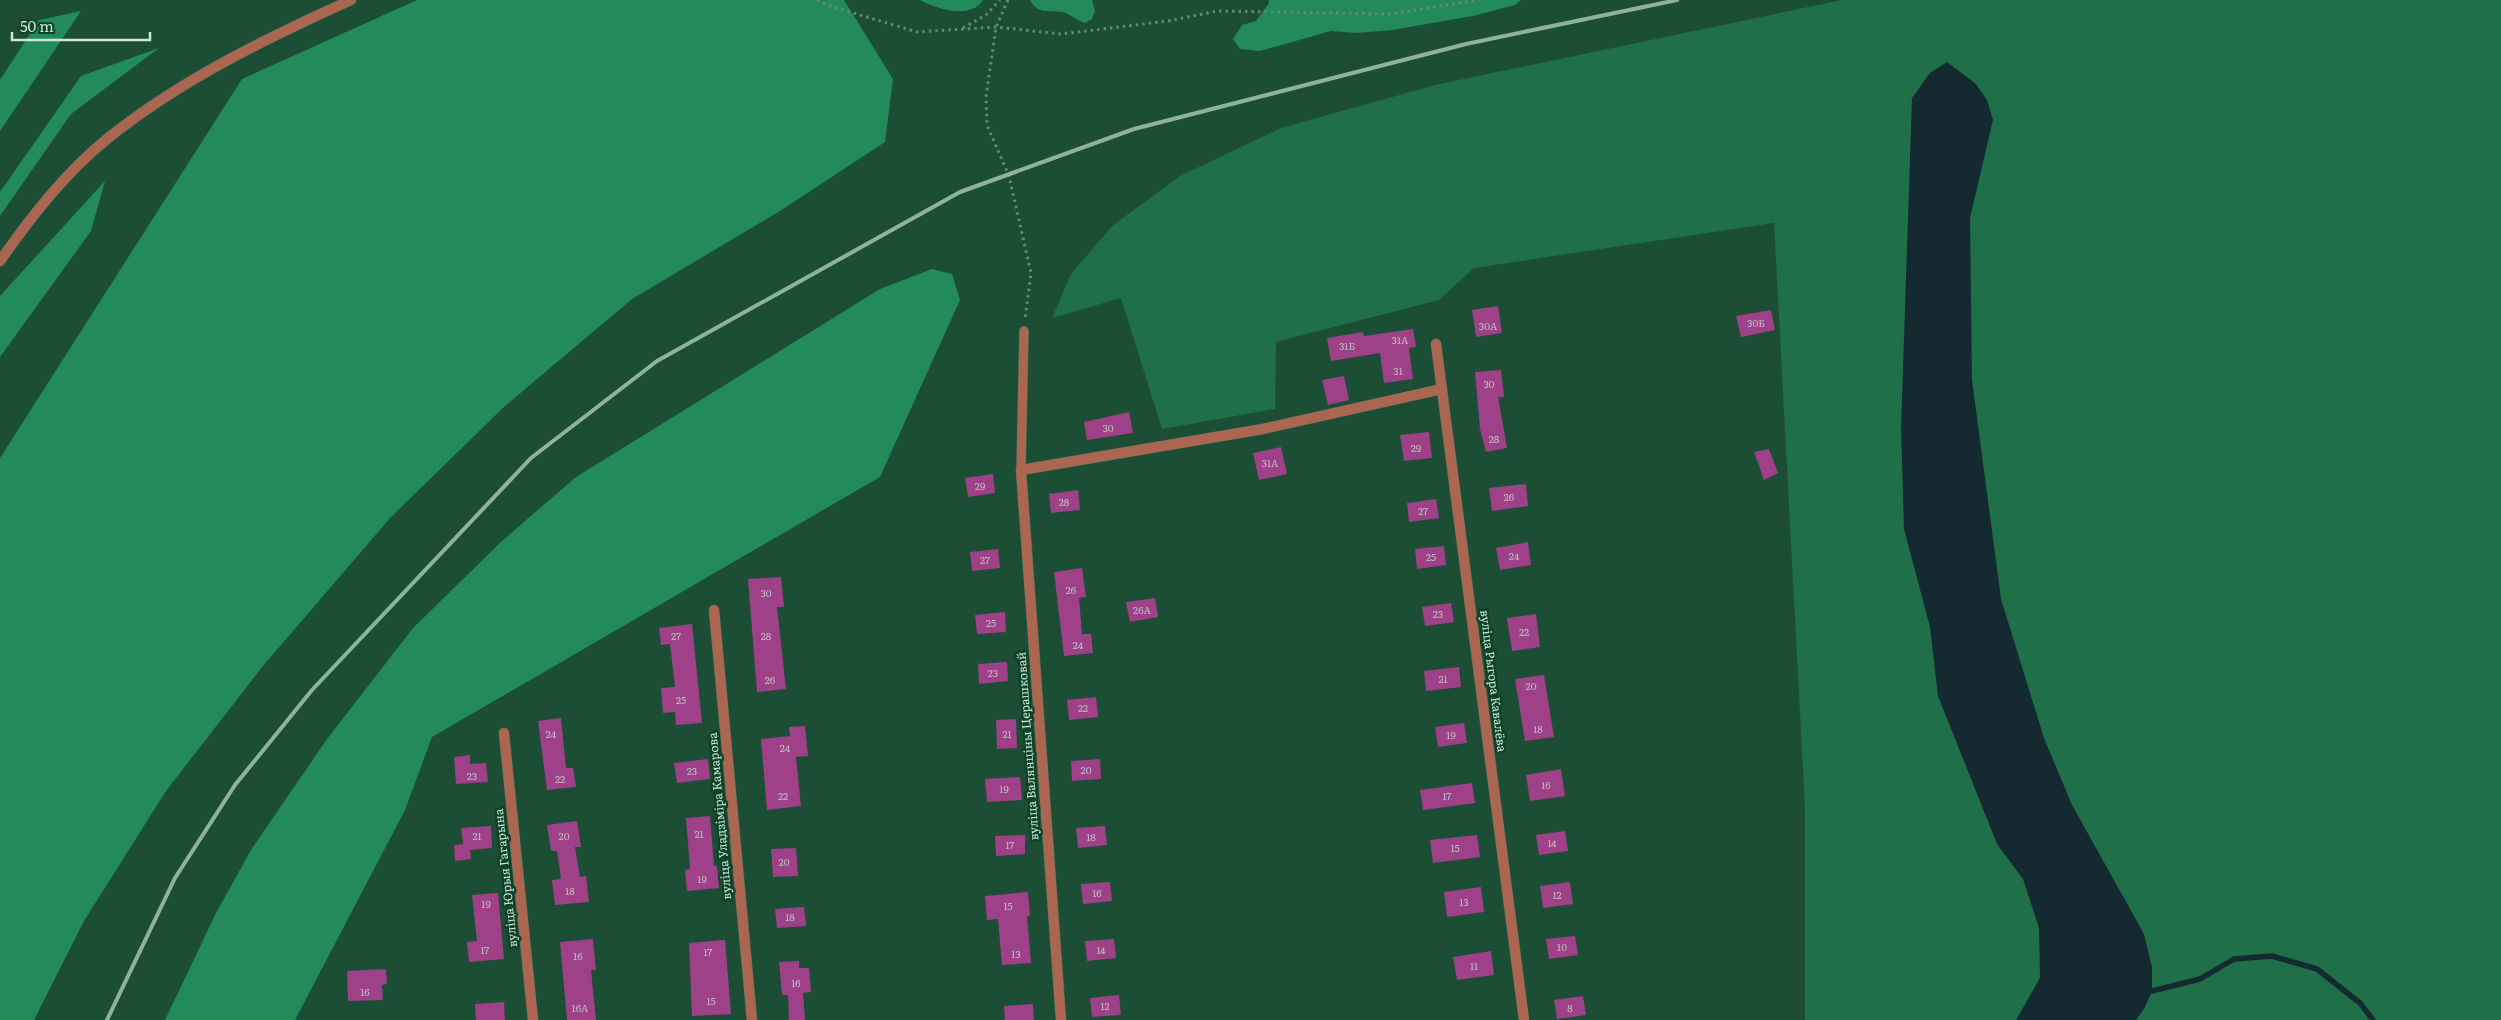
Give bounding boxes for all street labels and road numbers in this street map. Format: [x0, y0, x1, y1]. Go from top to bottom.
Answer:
street label: вуліца Рыгора Кавалёва [1476, 609, 1512, 753]
street label: вуліца Валянціны Церашковай [1011, 651, 1043, 841]
street label: вуліца Уладзіміра Камарова [703, 731, 735, 900]
street label: вуліца Юрыя Гагарына [489, 807, 521, 948]

